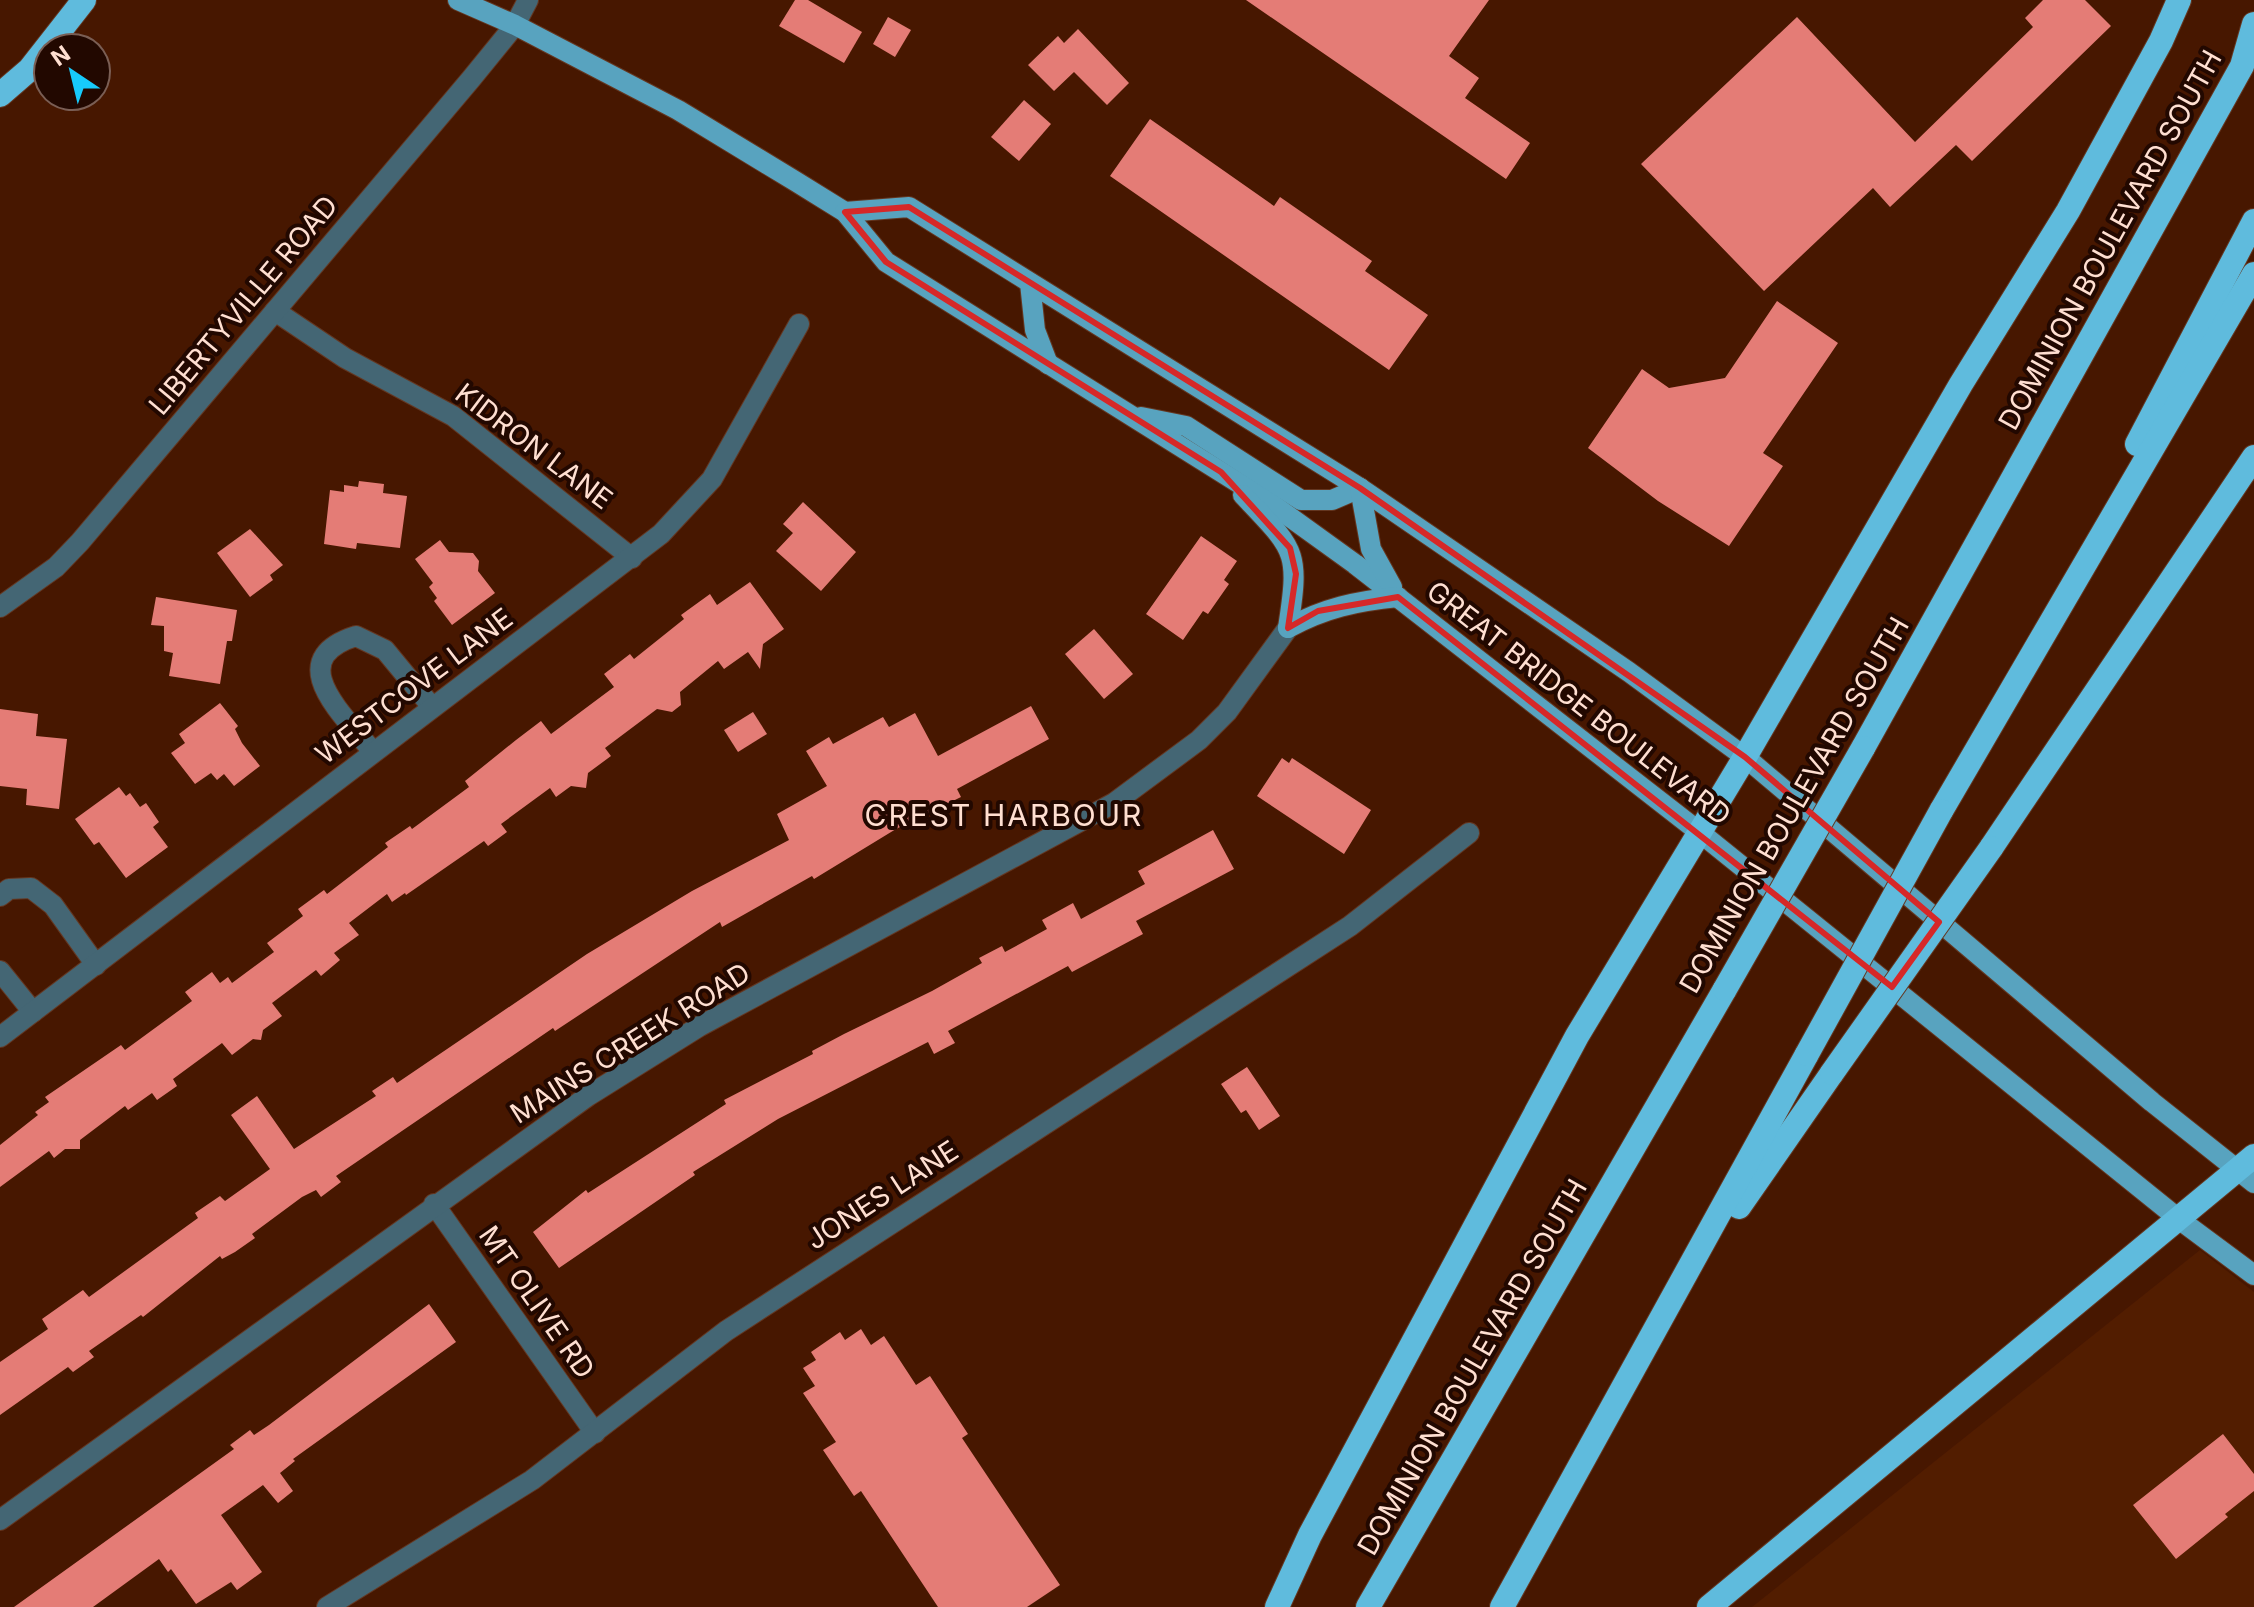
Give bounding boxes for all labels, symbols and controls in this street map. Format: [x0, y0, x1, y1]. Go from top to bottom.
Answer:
north arrow [32, 32, 112, 112]
text: N [46, 40, 75, 71]
street label: DOMINION BOULEVARD SOUTH [1991, 44, 2229, 436]
street label: LIBERTYVILLE ROAD [141, 189, 345, 421]
street label: KIDRON LANE [449, 376, 619, 516]
street label: GREAT BRIDGE BOULEVARD [1420, 574, 1738, 832]
street label: WESTCOVE LANE [309, 601, 519, 771]
street label: DOMINION BOULEVARD SOUTH [1672, 611, 1916, 999]
district label: CREST HARBOUR [865, 797, 1143, 833]
street label: MAINS CREEK ROAD [504, 955, 756, 1131]
street label: JONES LANE [800, 1133, 964, 1257]
street label: DOMINION BOULEVARD SOUTH [1350, 1173, 1594, 1561]
street label: MT OLIVE RD [472, 1219, 602, 1385]

